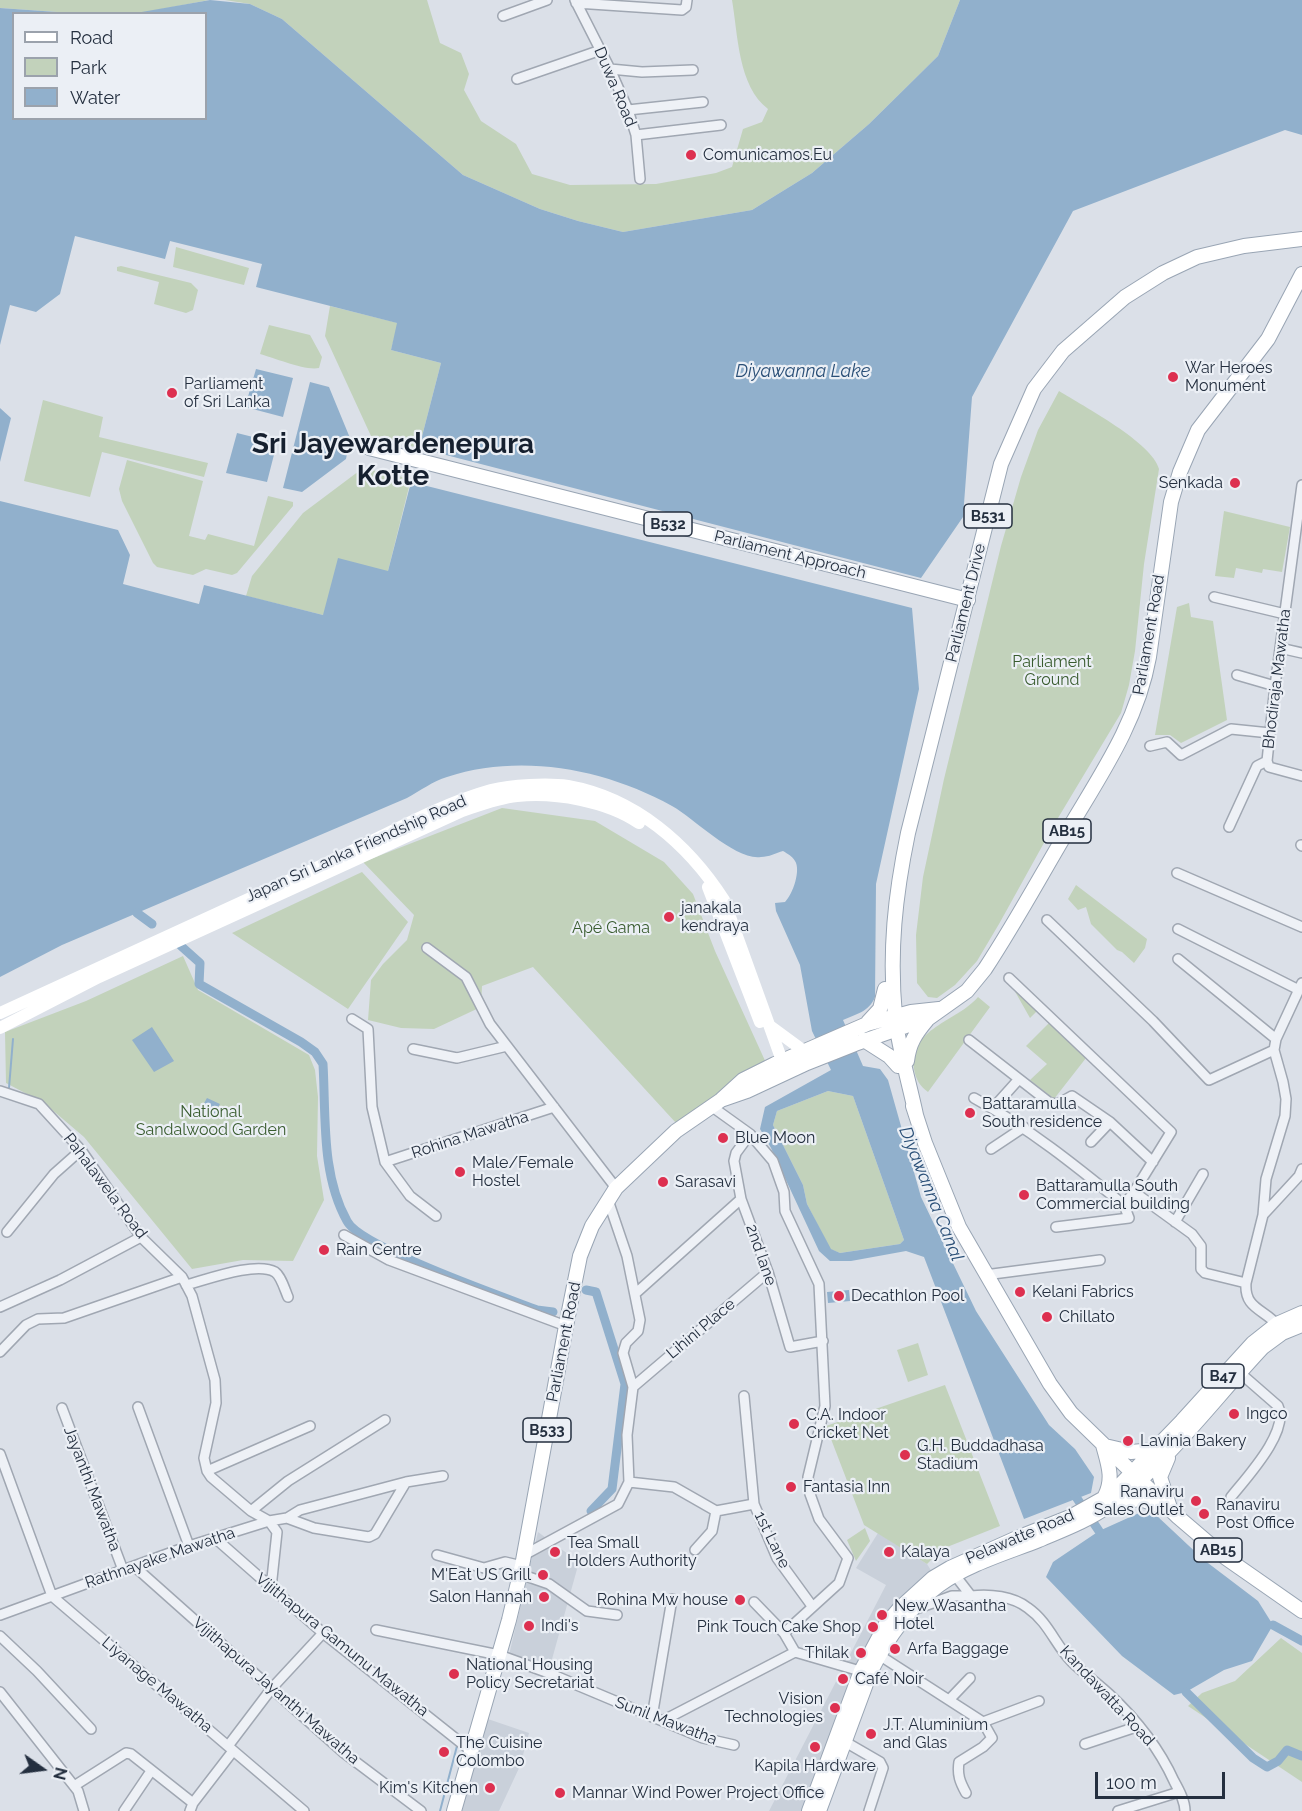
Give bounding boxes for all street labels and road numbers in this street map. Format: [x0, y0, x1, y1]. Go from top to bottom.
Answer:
street label: Duwa Road [590, 44, 640, 130]
road number: B531 [964, 504, 1012, 528]
road number: B532 [644, 512, 692, 536]
street label: Parliament Approach [712, 527, 868, 583]
street label: Parliament Drive [942, 542, 990, 664]
street label: Parliament Road [1129, 573, 1169, 697]
street label: Bhodiraja Mawatha [1259, 608, 1295, 750]
street label: Japan Sri Lanka Friendship Road [243, 792, 469, 906]
road number: AB15 [1043, 819, 1091, 843]
street label: Rohina Mawatha [409, 1107, 531, 1163]
street label: Pahalawela Road [59, 1129, 151, 1243]
street label: 2nd lane [742, 1222, 780, 1288]
street label: Parliament Road [543, 1280, 585, 1404]
street label: Lihini Place [663, 1295, 739, 1363]
road number: B47 [1202, 1364, 1244, 1388]
road number: B533 [523, 1418, 571, 1442]
street label: Jayanthi Mawatha [59, 1424, 125, 1554]
street label: Pelawatte Road [963, 1506, 1077, 1568]
street label: 1st Lane [750, 1508, 794, 1572]
street label: Rathnayake Mawatha [82, 1523, 238, 1593]
road number: AB15 [1194, 1538, 1242, 1562]
street label: Vijithapura Gamunu Mawatha [252, 1569, 432, 1721]
street label: Vijithapura Jayanthi Mawatha [189, 1613, 363, 1769]
street label: Liyanage Mawatha [98, 1633, 216, 1737]
street label: Kandawatta Road [1056, 1642, 1158, 1750]
street label: Sunil Mawatha [612, 1693, 720, 1749]

